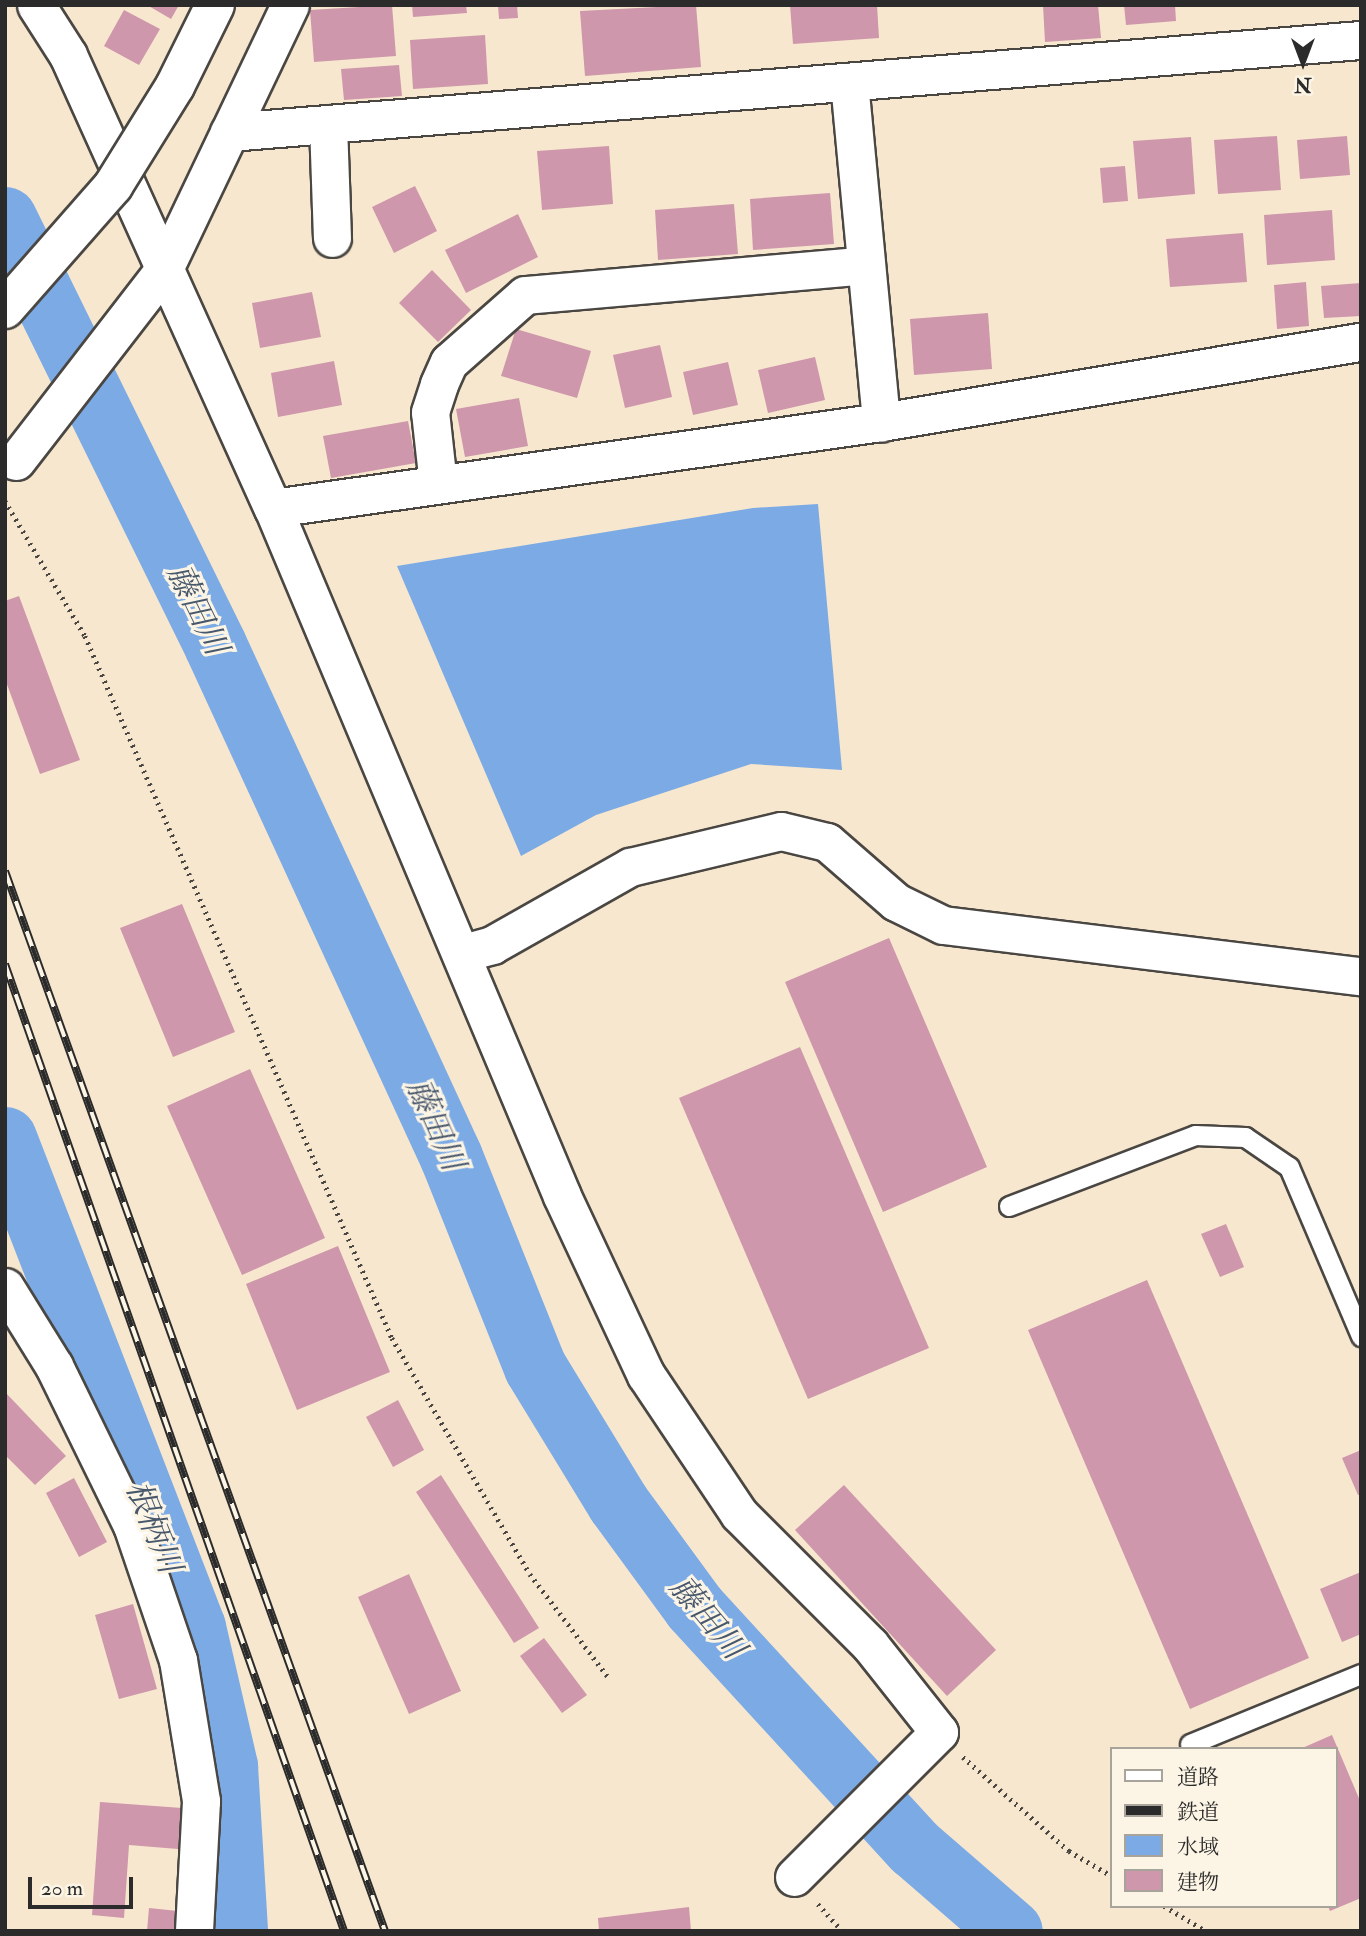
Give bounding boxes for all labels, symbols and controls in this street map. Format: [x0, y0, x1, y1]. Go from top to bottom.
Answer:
north arrow [1268, 28, 1338, 98]
text: N [1295, 72, 1312, 96]
water label: 藤田川 [159, 558, 235, 662]
water label: 藤田川 [398, 1073, 472, 1177]
water label: 根柄川 [117, 1475, 189, 1579]
water label: 藤田川 [661, 1569, 753, 1667]
legend [1110, 1747, 1338, 1908]
text: 道路 [1177, 1764, 1219, 1791]
text: 鉄道 [1177, 1799, 1219, 1826]
text: 水域 [1177, 1834, 1219, 1861]
scale bar [32, 1862, 136, 1906]
text: 建物 [1177, 1869, 1219, 1896]
text: 20 m [41, 1875, 83, 1902]

